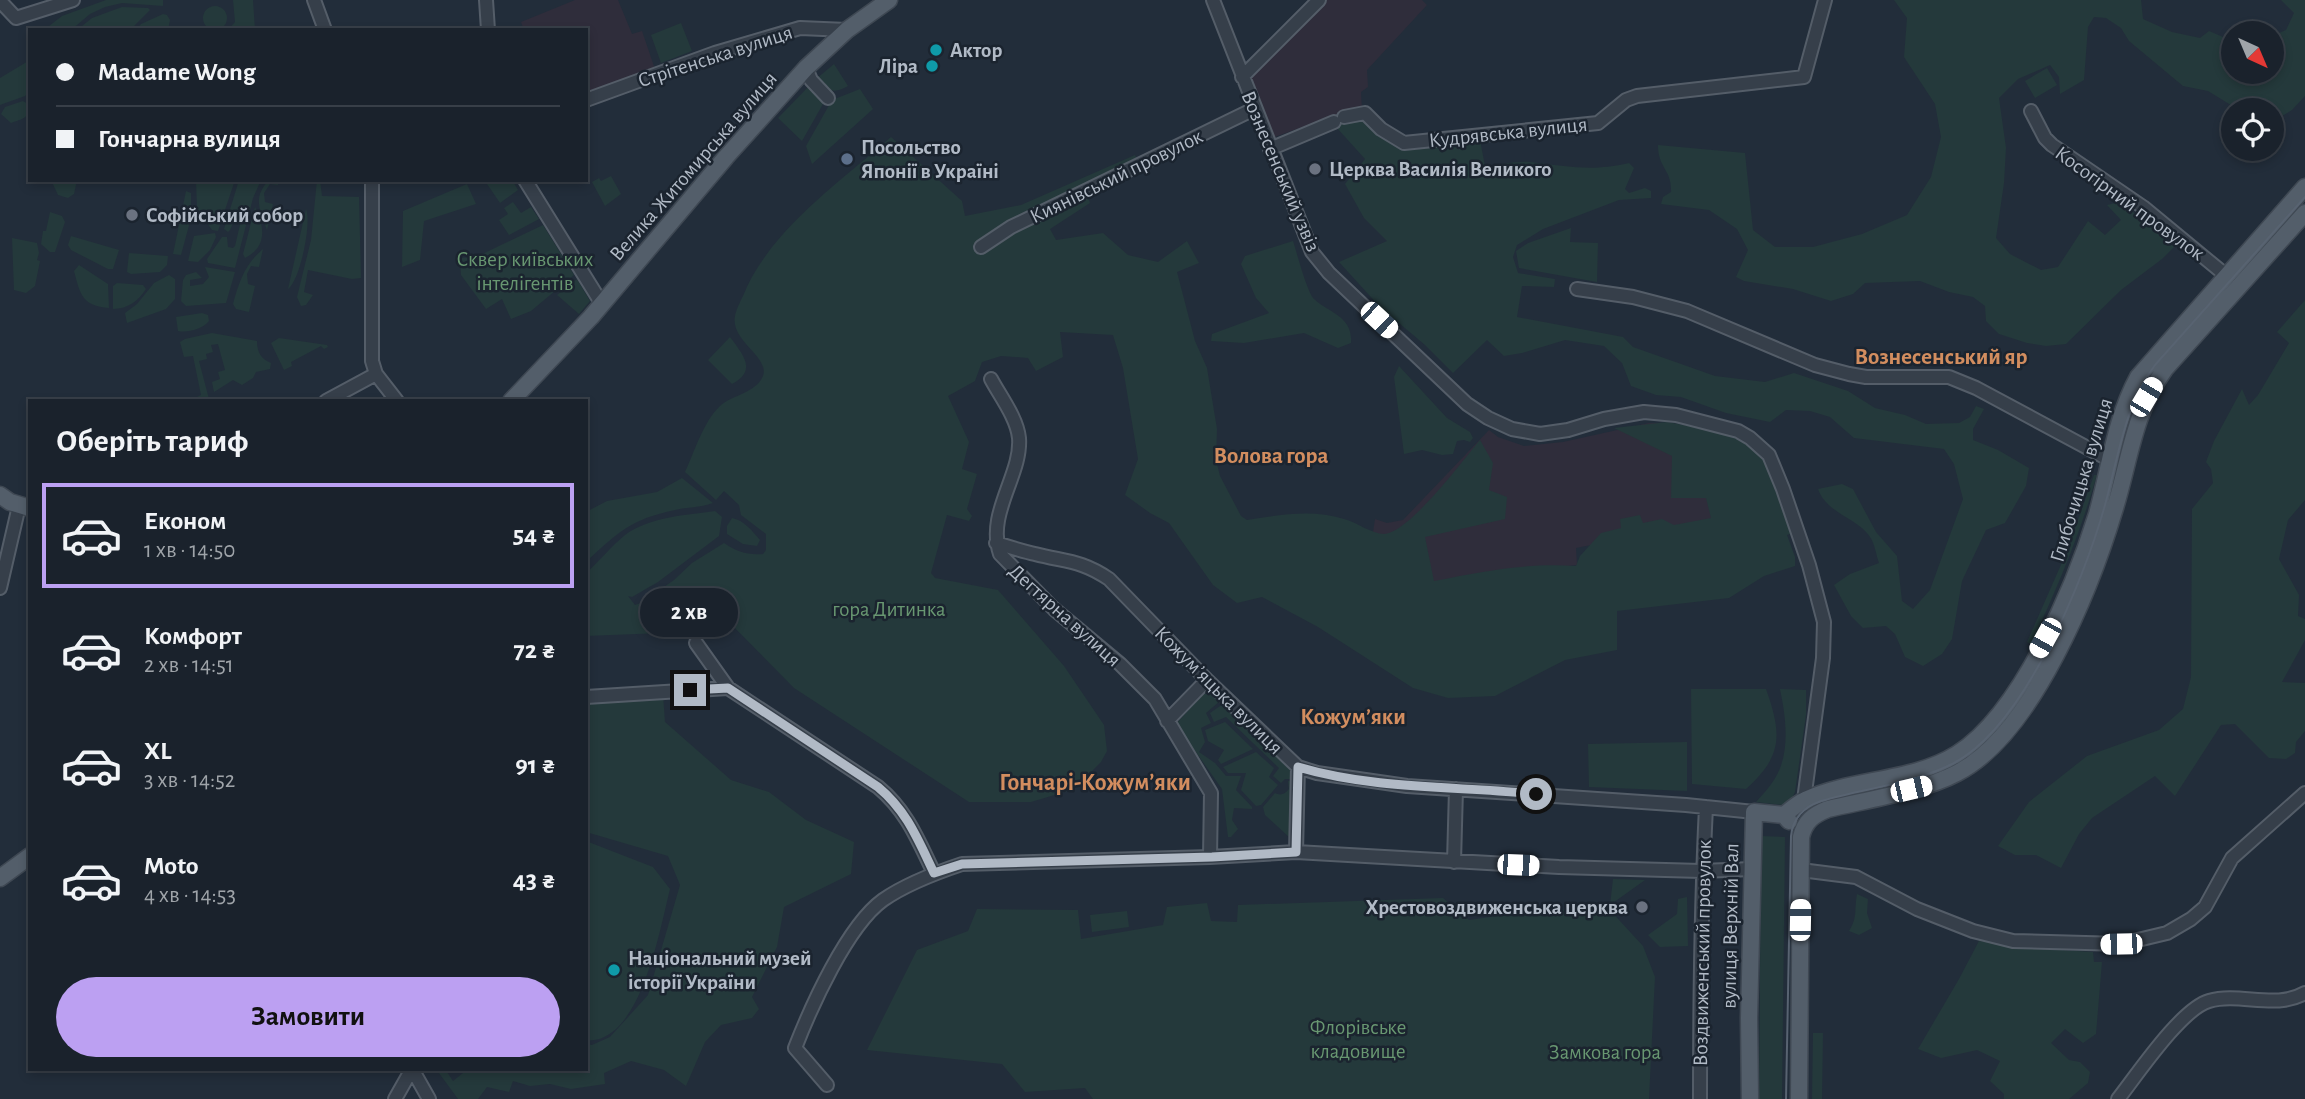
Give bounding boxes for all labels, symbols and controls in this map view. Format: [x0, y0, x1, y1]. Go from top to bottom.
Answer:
north arrow [2221, 21, 2284, 84]
map controls [2221, 21, 2284, 161]
street label: Стрітенська вулиця [635, 22, 795, 91]
place label: Актор [950, 40, 1002, 61]
marker: Актор [928, 42, 944, 58]
place label: Ліра [879, 56, 918, 77]
marker: Ліра [924, 58, 940, 74]
text: Madame Wong [98, 59, 256, 85]
street label: Велика Житомирська вулиця [606, 68, 781, 265]
street label: Вознесенський узвіз [1237, 88, 1324, 255]
button: locate [2221, 98, 2284, 161]
street label: Кудрявська вулиця [1428, 114, 1588, 151]
street label: Киянівський провулок [1026, 125, 1206, 227]
text: Гончарна вулиця [98, 126, 281, 152]
place label: Посольство Японії в Україні [861, 137, 999, 182]
street label: Косогірний провулок [2051, 142, 2209, 265]
marker: Посольство Японії в Україні [839, 151, 855, 167]
place label: Церква Василія Великого [1329, 159, 1552, 180]
marker: Церква Василія Великого [1307, 161, 1323, 177]
place label: Софійський собор [146, 205, 303, 226]
marker: Софійський собор [124, 207, 140, 223]
park label: Сквер київських інтелігентів [457, 249, 593, 294]
car [1357, 298, 1402, 342]
district label: Вознесенський яр [1854, 346, 2028, 369]
car [2127, 374, 2166, 420]
street label: Глибочицька вулиця [2047, 396, 2116, 565]
text: Оберіть тариф [56, 425, 248, 457]
district label: Волова гора [1214, 445, 1329, 468]
icon: car [60, 504, 123, 567]
text: Економ [144, 508, 226, 534]
text: 54 ₴ [513, 522, 556, 548]
text: 1 хв · 14:50 [144, 539, 235, 562]
street label: Дегтярна вулиця [1005, 560, 1125, 671]
callout: 2 хв [641, 588, 739, 638]
park label: гора Дитинка [832, 599, 946, 620]
text: 2 хв [671, 601, 707, 624]
car [2026, 615, 2065, 661]
icon: car [60, 619, 123, 682]
street label: Кожумʼяцька вулиця [1150, 622, 1287, 759]
text: Комфорт [144, 623, 242, 649]
text: 72 ₴ [514, 637, 556, 663]
text: 2 хв · 14:51 [144, 654, 234, 677]
route end [674, 674, 706, 706]
district label: Кожумʼяки [1300, 706, 1406, 729]
icon: car [60, 734, 123, 797]
text: XL [144, 738, 171, 764]
text: 91 ₴ [515, 752, 556, 778]
text: 3 хв · 14:52 [144, 769, 235, 792]
district label: Гончарі-Кожумʼяки [999, 771, 1191, 795]
car [1889, 774, 1934, 804]
route start [1520, 778, 1552, 810]
street label: Воздвиженський провулок [1690, 839, 1715, 1067]
street label: вулиця Верхній Вал [1719, 843, 1742, 1009]
icon: car [60, 849, 123, 912]
text: Moto [144, 853, 199, 879]
car [1497, 854, 1540, 876]
text: 43 ₴ [513, 867, 556, 893]
text: 4 хв · 14:53 [144, 884, 236, 907]
place label: Хрестовоздвиженська церква [1365, 897, 1628, 918]
marker: Хрестовоздвиженська церква [1634, 899, 1650, 915]
car [1790, 899, 1811, 941]
car [2100, 933, 2143, 955]
place label: Національний музей історії України [628, 948, 812, 993]
marker: Національний музей історії України [606, 962, 622, 978]
button: Замовити [56, 977, 560, 1057]
park label: Флорівське кладовище [1310, 1017, 1406, 1062]
park label: Замкова гора [1549, 1042, 1661, 1063]

